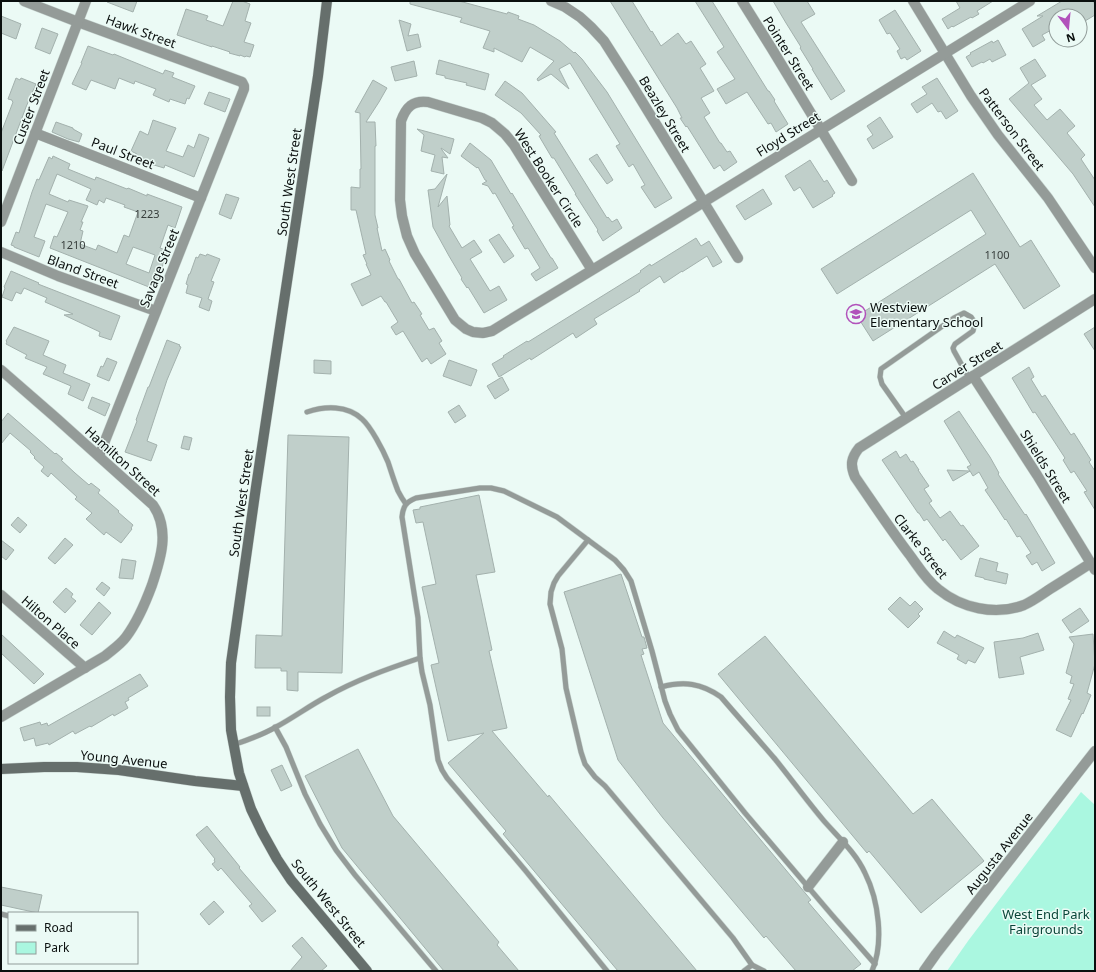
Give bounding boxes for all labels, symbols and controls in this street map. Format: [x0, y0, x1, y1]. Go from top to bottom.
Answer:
north arrow [1048, 8, 1088, 48]
street label: Hawk Street [103, 10, 179, 52]
street label: Pointer Street [759, 13, 819, 94]
text: N [1065, 30, 1077, 47]
street label: Custer Street [8, 66, 54, 147]
street label: Beazley Street [635, 73, 695, 156]
street label: Patterson Street [975, 84, 1049, 174]
street label: Floyd Street [753, 107, 824, 161]
street label: West Booker Circle [510, 125, 588, 231]
street label: South West Street [273, 127, 306, 237]
street label: Paul Street [89, 133, 157, 173]
house number: 1223 [134, 206, 160, 221]
street label: Savage Street [135, 226, 183, 310]
house number: 1210 [60, 237, 86, 252]
house number: 1100 [984, 247, 1010, 262]
street label: Bland Street [45, 250, 122, 292]
place label: Westview Elementary School [870, 298, 983, 331]
school or university icon: Westview Elementary School [845, 303, 867, 325]
street label: Carver Street [928, 336, 1006, 394]
street label: Hamilton Street [81, 422, 165, 500]
street label: Shields Street [1016, 426, 1076, 506]
street label: South West Street [225, 448, 258, 558]
street label: Clarke Street [890, 510, 952, 583]
street label: Hilton Place [18, 591, 84, 653]
street label: Young Avenue [79, 745, 169, 773]
street label: Augusta Avenue [961, 808, 1037, 898]
street label: South West Street [288, 855, 370, 951]
park label: West End Park Fairgrounds [1002, 905, 1090, 938]
legend [8, 912, 138, 964]
text: Road [44, 919, 73, 936]
text: Park [44, 939, 70, 956]

